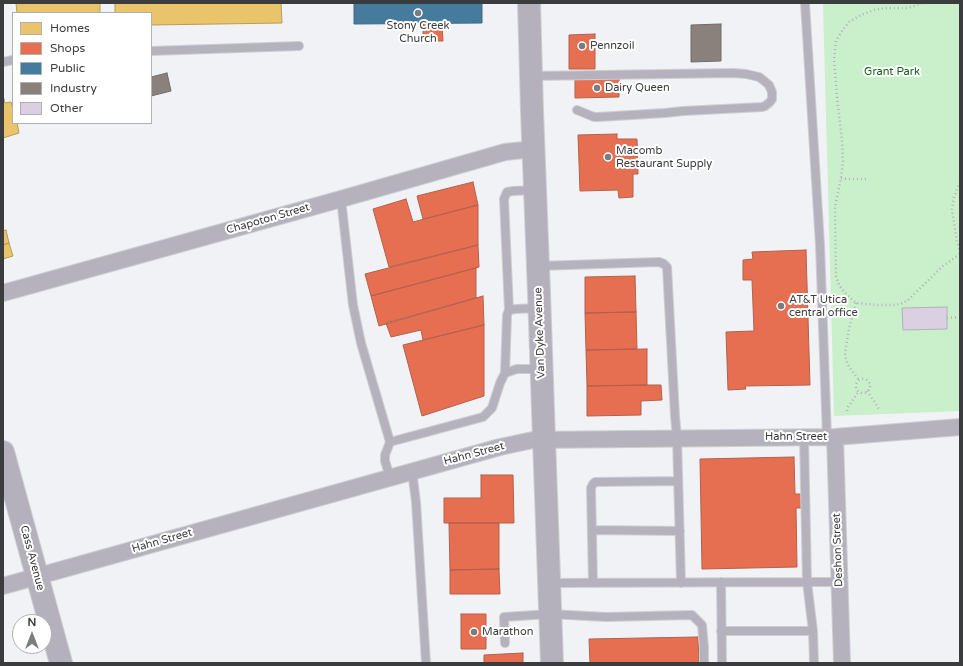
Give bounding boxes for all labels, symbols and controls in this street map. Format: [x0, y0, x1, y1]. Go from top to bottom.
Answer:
marker: Stony Creek Church [413, 8, 423, 18]
legend [12, 12, 152, 124]
place label: Stony Creek Church [387, 19, 449, 45]
text: Homes [50, 21, 90, 35]
place label: Pennzoil [590, 39, 635, 53]
text: Shops [50, 41, 85, 55]
marker: Pennzoil [577, 41, 587, 51]
text: Public [50, 61, 85, 75]
park label: Grant Park [864, 65, 920, 79]
text: Industry [50, 81, 97, 95]
place label: Dairy Queen [605, 81, 670, 95]
marker: Dairy Queen [592, 83, 602, 93]
text: Other [50, 101, 83, 115]
place label: Macomb Restaurant Supply [616, 144, 712, 170]
marker: Macomb Restaurant Supply [603, 152, 613, 162]
street label: Chapoton Street [225, 201, 311, 237]
street label: Van Dyke Avenue [532, 287, 548, 379]
place label: AT&T Utica central office [789, 293, 858, 319]
marker: AT&T Utica central office [776, 301, 786, 311]
street label: Hahn Street [765, 430, 827, 444]
street label: Hahn Street [442, 440, 506, 468]
street label: Deshon Street [830, 513, 846, 587]
street label: Cass Avenue [17, 524, 47, 592]
street label: Hahn Street [130, 526, 194, 556]
north arrow [12, 614, 52, 654]
text: N [28, 616, 36, 629]
place label: Marathon [482, 625, 533, 639]
marker: Marathon [469, 627, 479, 637]

